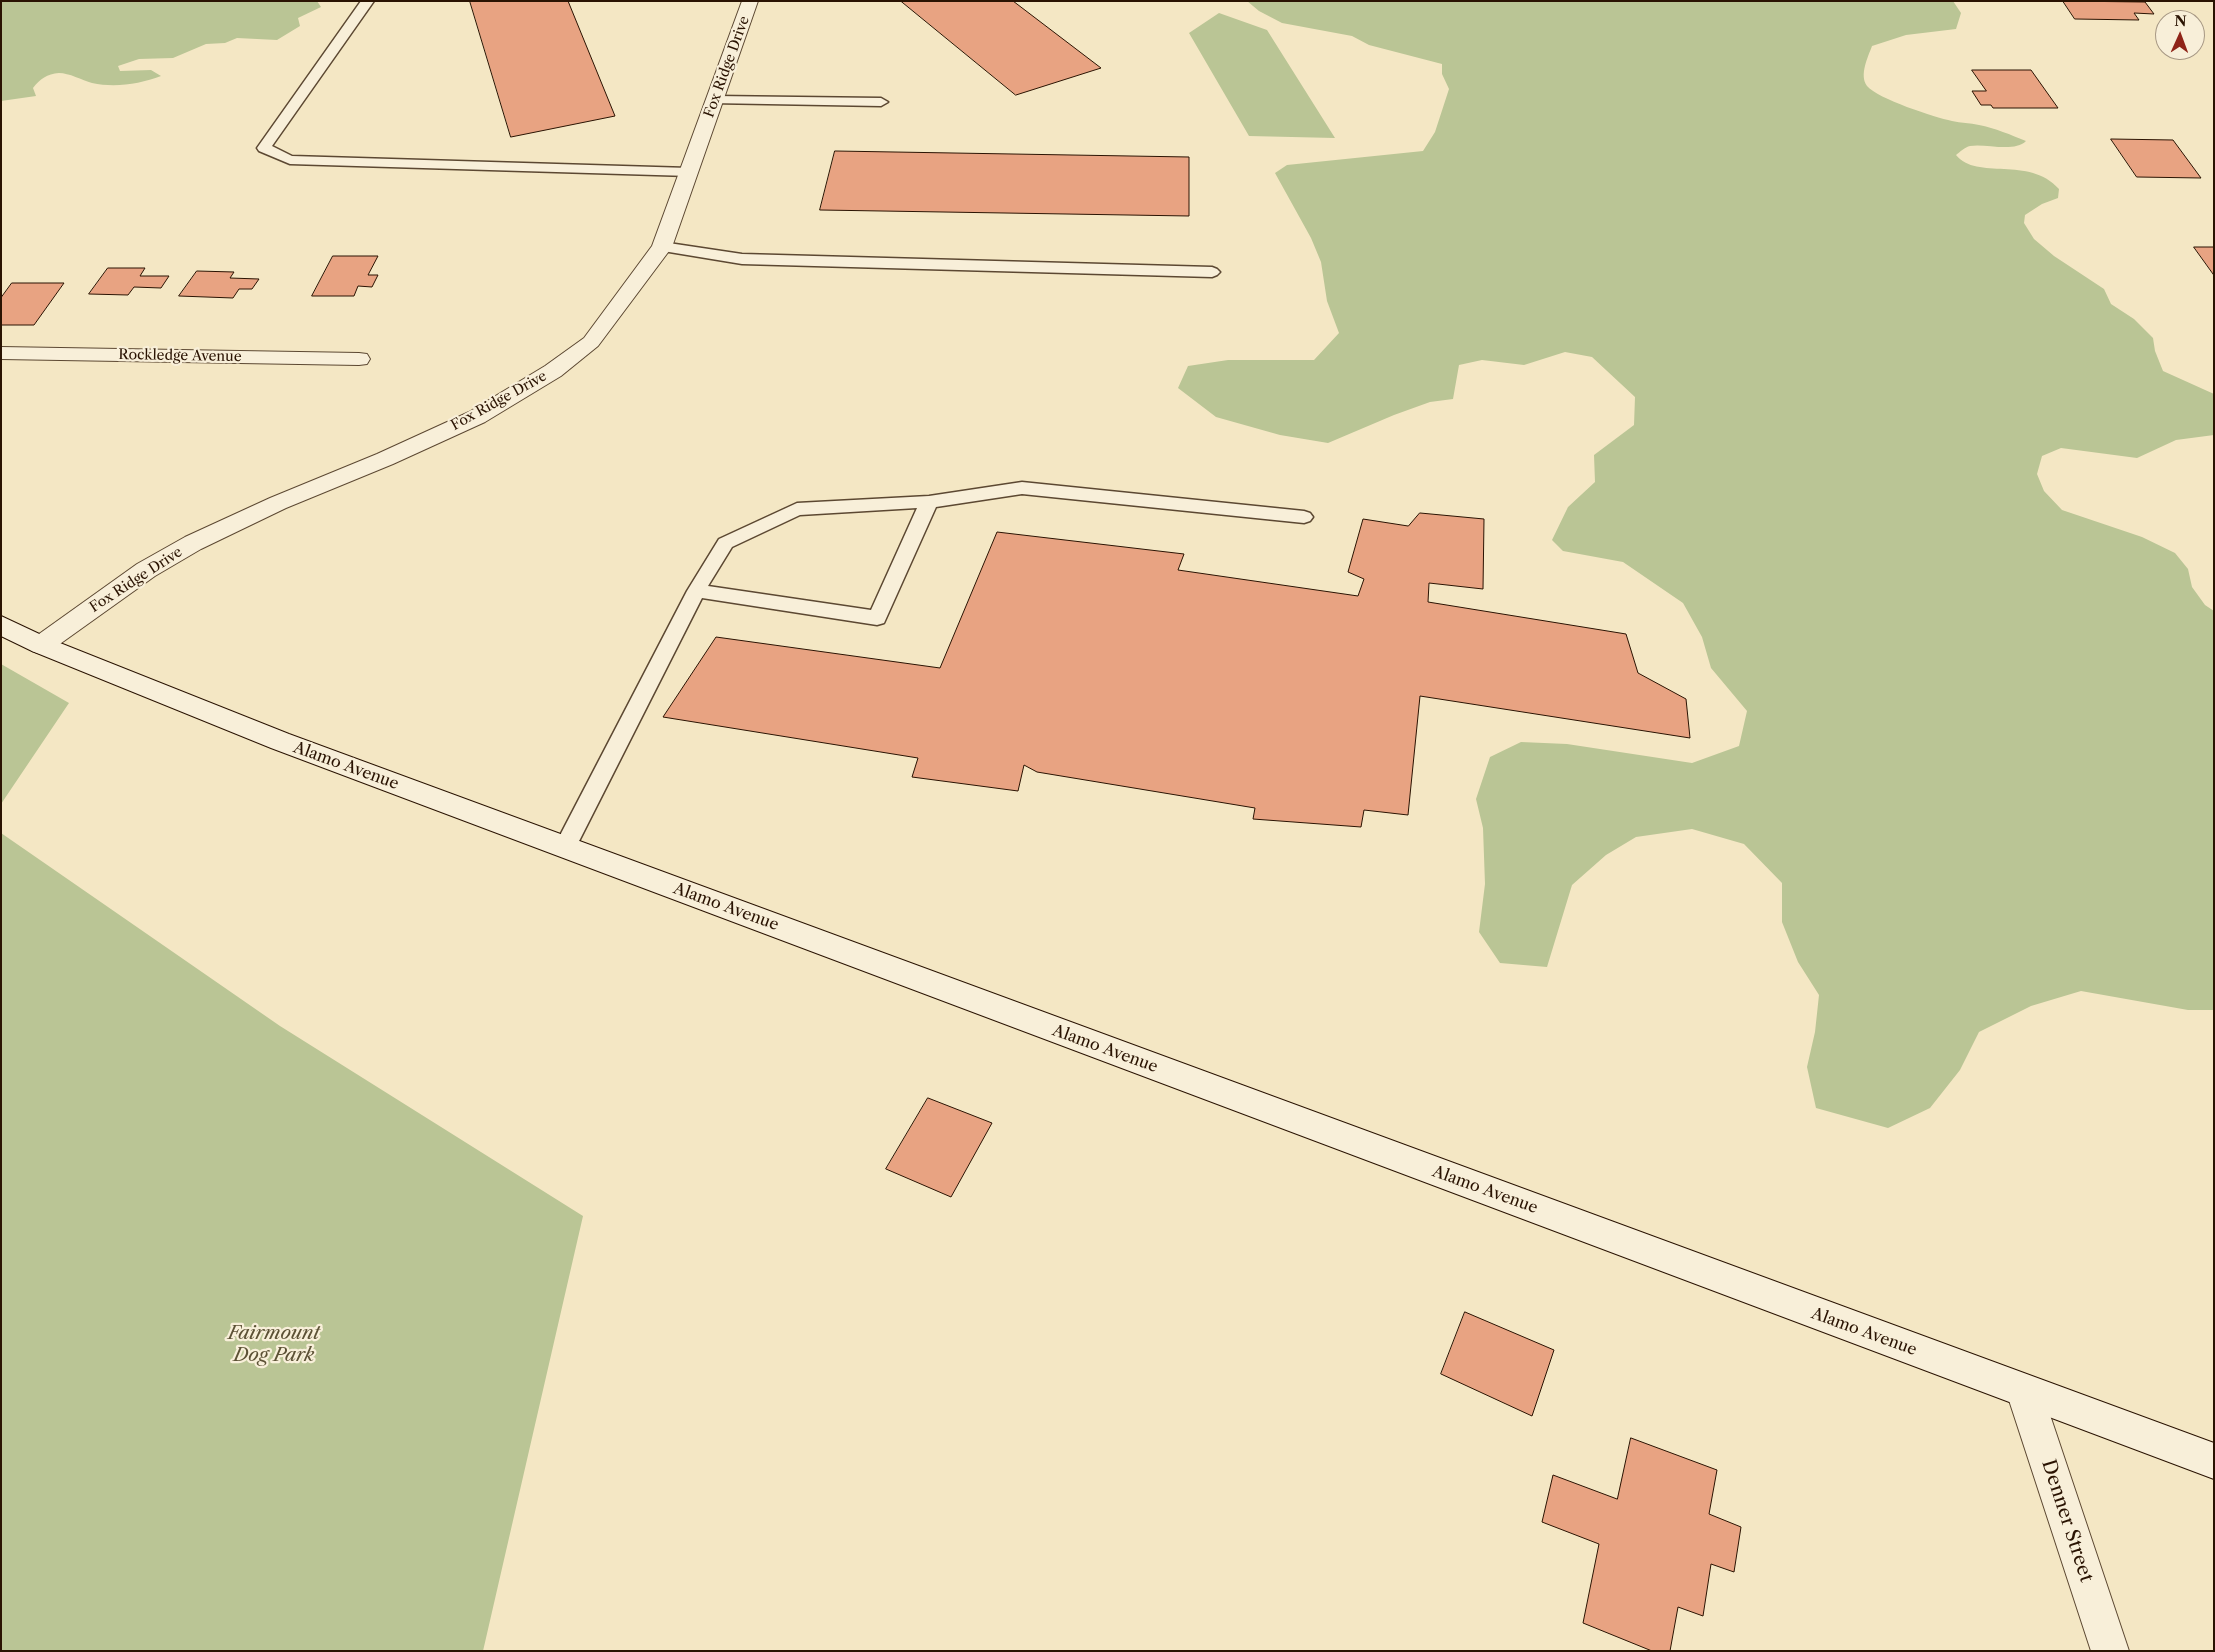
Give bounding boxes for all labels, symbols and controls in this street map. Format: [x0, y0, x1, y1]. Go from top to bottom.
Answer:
north arrow [2155, 10, 2205, 60]
text: N [2174, 12, 2187, 30]
street label: Fox Ridge Drive [701, 14, 753, 120]
street label: Rockledge Avenue [118, 347, 242, 365]
street label: Fox Ridge Drive [448, 368, 550, 434]
street label: Fox Ridge Drive [87, 544, 185, 616]
street label: Alamo Avenue [291, 738, 401, 794]
street label: Alamo Avenue [671, 879, 781, 935]
street label: Alamo Avenue [1050, 1021, 1160, 1077]
street label: Alamo Avenue [1430, 1162, 1540, 1218]
street label: Alamo Avenue [1809, 1304, 1919, 1360]
park label: Fairmount Dog Park [228, 1323, 320, 1367]
street label: Denner Street [2036, 1457, 2098, 1585]

